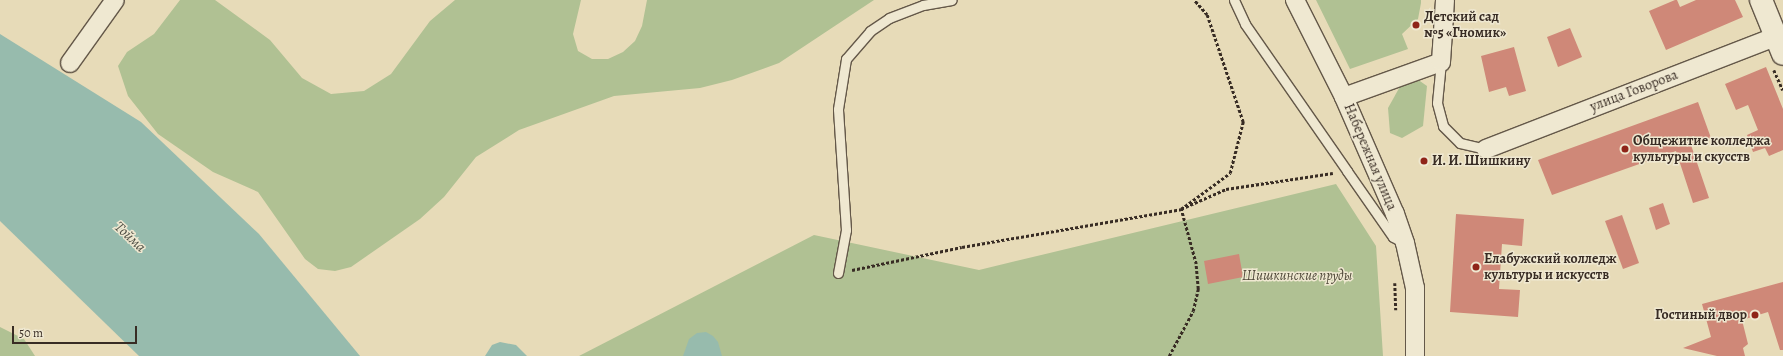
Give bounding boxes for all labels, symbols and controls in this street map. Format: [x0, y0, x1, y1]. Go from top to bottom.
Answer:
place label: Детский сад №5 «Гномик» [1424, 9, 1506, 42]
marker: Детский сад №5 «Гномик» [1411, 20, 1421, 30]
street label: улица Говорова [1588, 67, 1680, 115]
street label: Набережная улица [1340, 101, 1400, 213]
place label: Общежитие колледжа культуры и скусств [1633, 133, 1770, 166]
marker: Общежитие колледжа культуры и скусств [1620, 144, 1630, 154]
place label: И. И. Шишкину [1432, 153, 1531, 169]
marker: И. И. Шишкину [1419, 156, 1429, 166]
water label: Тойма [110, 218, 150, 256]
place label: Елабужский колледж культуры и искусств [1484, 251, 1617, 284]
marker: Елабужский колледж культуры и искусств [1471, 262, 1481, 272]
park label: Шишкинские пруды [1242, 268, 1352, 284]
place label: Гостиный двор [1655, 307, 1747, 323]
marker: Гостиный двор [1750, 310, 1760, 320]
scale bar [14, 318, 139, 344]
text: 50 m [19, 325, 43, 341]

